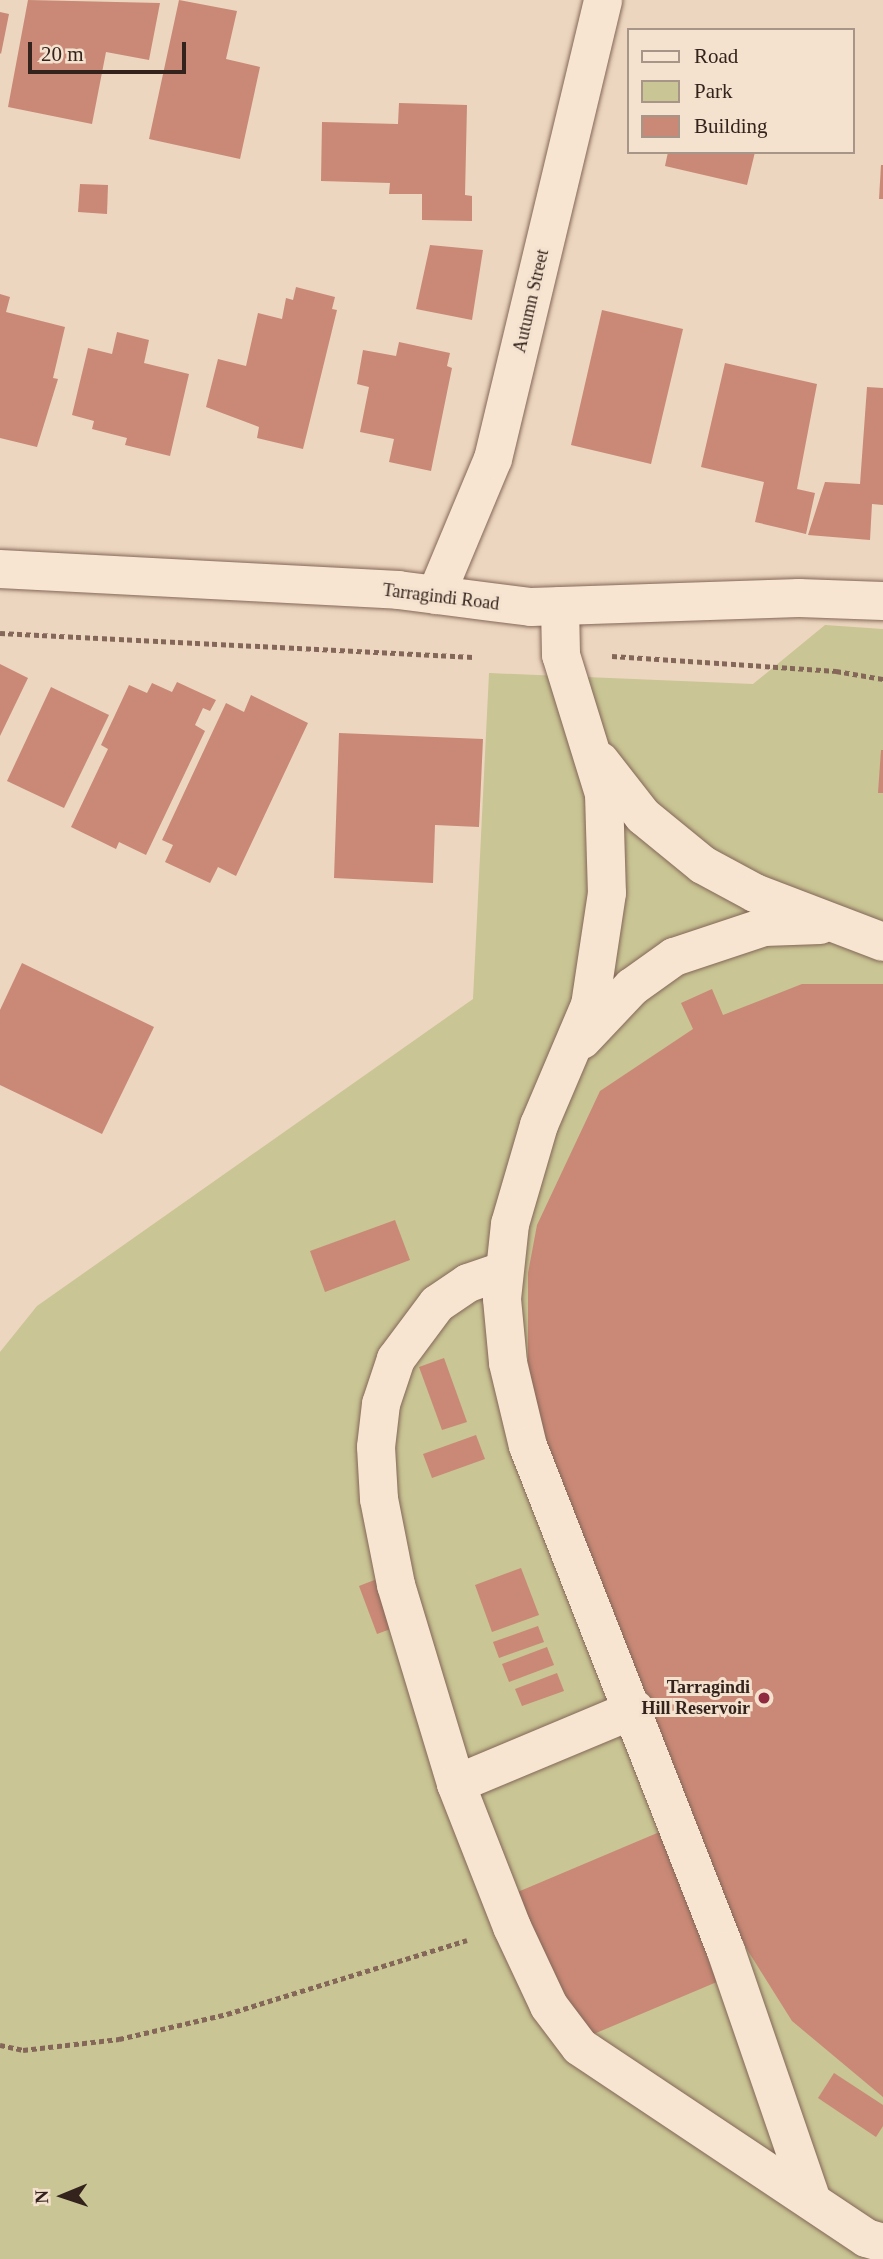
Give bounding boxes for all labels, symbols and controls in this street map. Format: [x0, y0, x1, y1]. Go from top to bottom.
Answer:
scale bar [32, 28, 189, 72]
legend [628, 28, 855, 154]
text: 20 m [41, 42, 84, 66]
text: Road [694, 44, 738, 68]
text: Park [694, 79, 733, 103]
text: Building [694, 114, 768, 138]
street label: Autumn Street [509, 247, 553, 355]
street label: Tarragindi Road [382, 579, 500, 615]
place label: Tarragindi Hill Reservoir [642, 1677, 750, 1720]
marker: Tarragindi Hill Reservoir [756, 1690, 772, 1706]
north arrow [28, 2161, 98, 2231]
text: N [31, 2190, 52, 2204]

